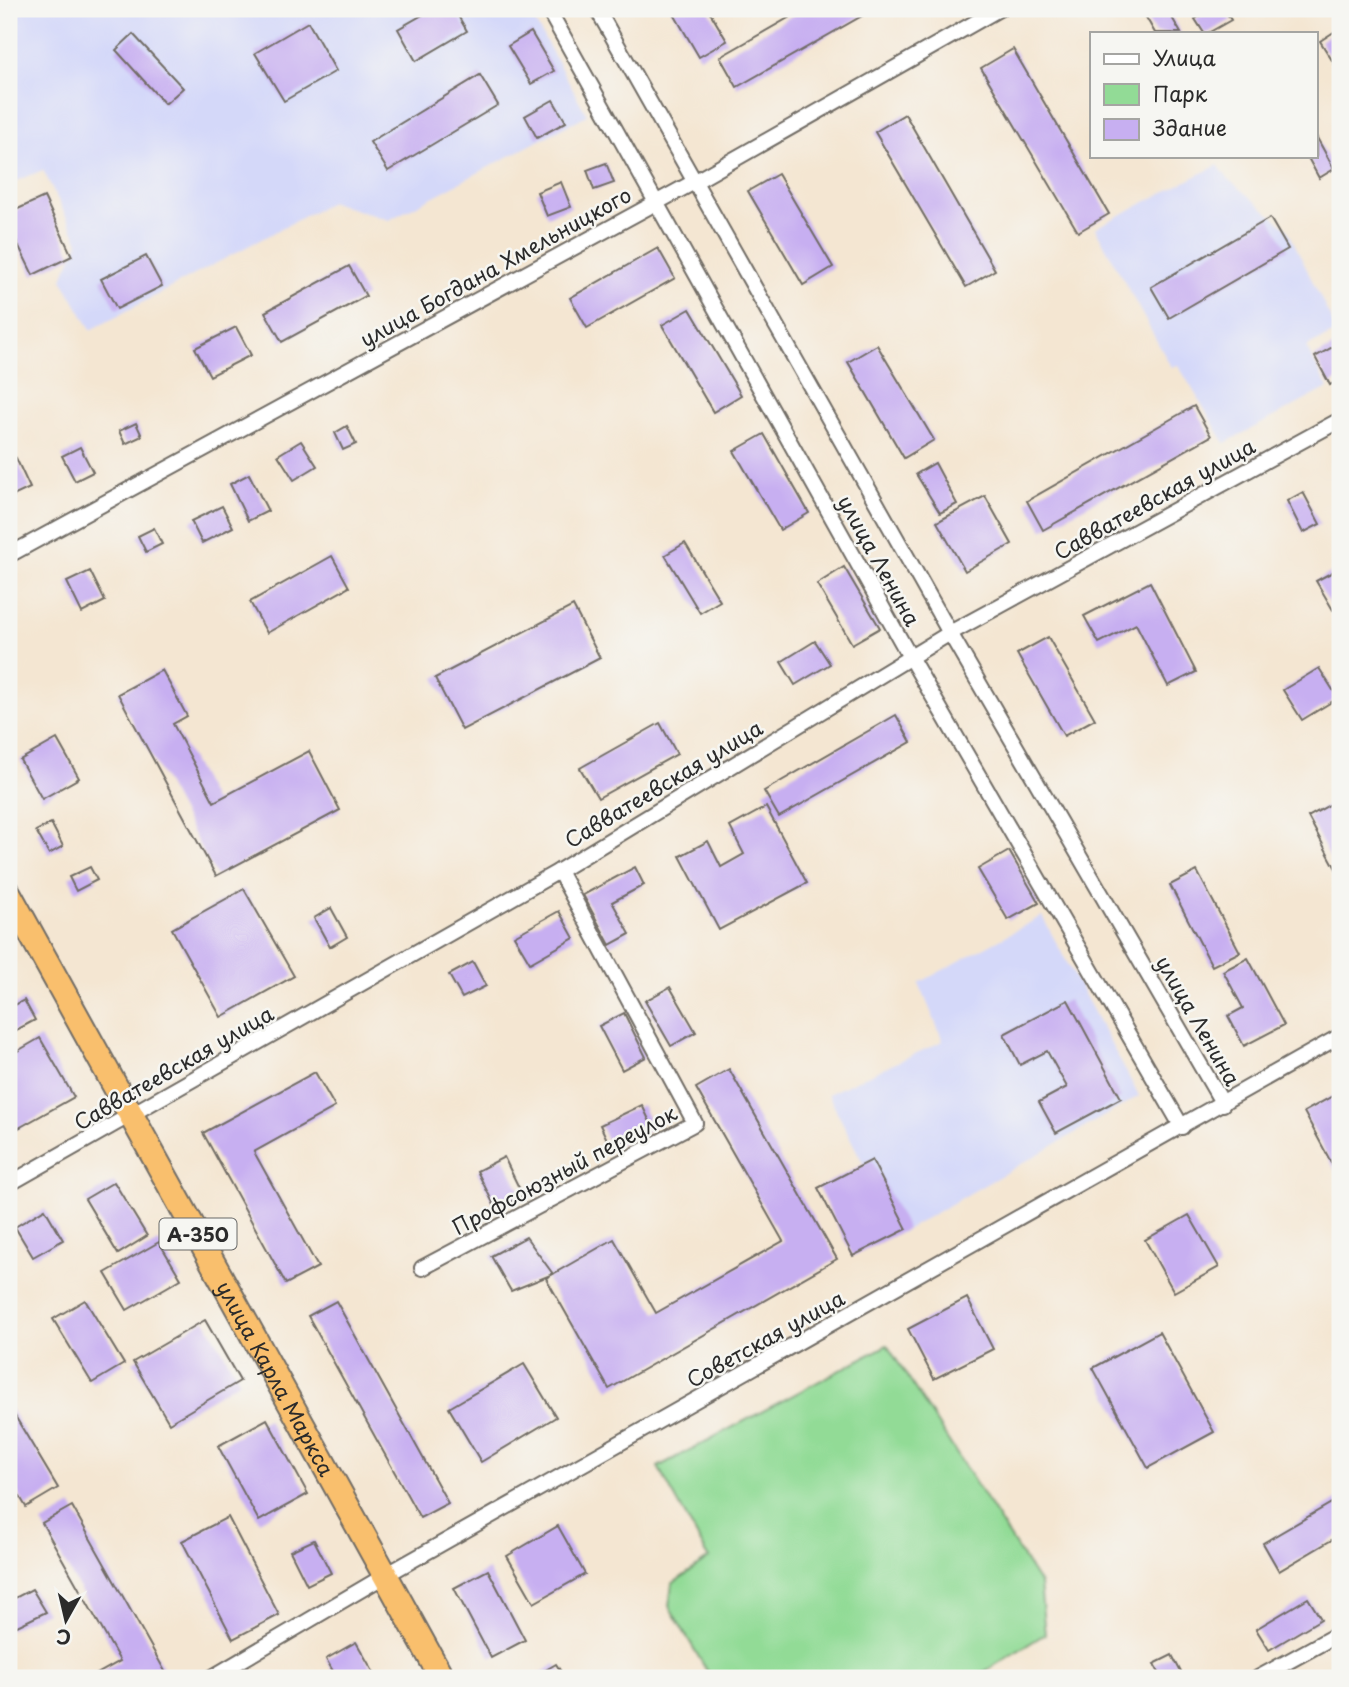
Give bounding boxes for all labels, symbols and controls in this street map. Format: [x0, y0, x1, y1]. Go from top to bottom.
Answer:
legend [1090, 32, 1318, 158]
text: Улица [1153, 41, 1216, 73]
text: Парк [1153, 77, 1208, 109]
text: Здание [1153, 111, 1227, 143]
street label: улица Богдана Хмельницкого [353, 178, 637, 354]
street label: Савватеевская улица [1047, 429, 1261, 567]
street label: улица Ленина [831, 489, 930, 632]
street label: Савватеевская улица [558, 711, 769, 855]
street label: улица Ленина [1149, 949, 1250, 1092]
street label: Савватеевская улица [67, 996, 280, 1137]
street label: Профсоюзный переулок [446, 1096, 683, 1242]
road number: А-350 [160, 1218, 236, 1250]
street label: улица Карла Маркса [209, 1274, 343, 1482]
street label: Советская улица [680, 1281, 851, 1395]
north arrow [32, 1586, 102, 1656]
text: С [54, 1623, 73, 1653]

